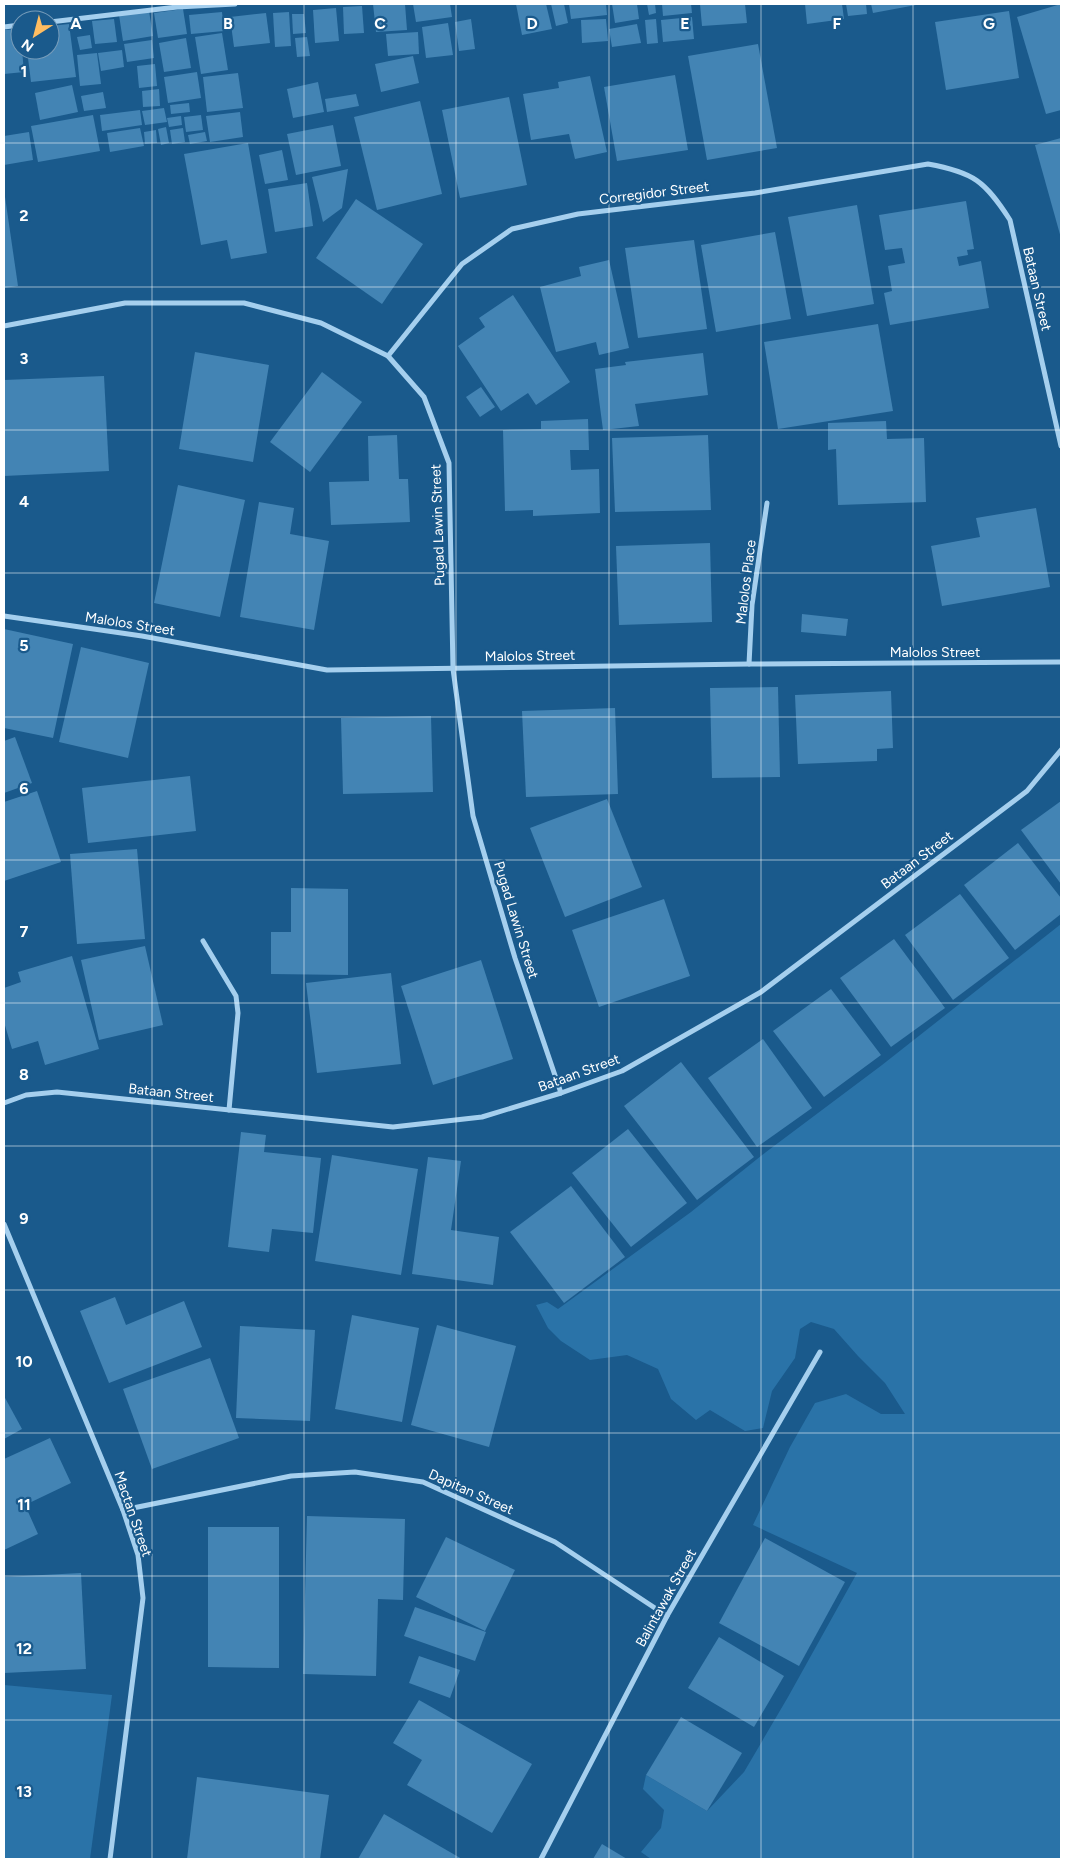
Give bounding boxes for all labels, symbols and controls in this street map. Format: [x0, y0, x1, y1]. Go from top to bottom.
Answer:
north arrow [10, 10, 60, 60]
text: A [70, 14, 82, 33]
text: B [223, 14, 233, 33]
text: C [374, 14, 386, 33]
text: D [526, 14, 538, 33]
text: E [680, 14, 690, 33]
text: F [833, 14, 842, 33]
text: G [983, 14, 995, 33]
text: N [18, 35, 37, 55]
text: 1 [21, 62, 27, 81]
street label: Corregidor Street [598, 178, 710, 208]
text: 2 [19, 206, 29, 225]
street label: Bataan Street [1019, 245, 1055, 333]
text: 3 [20, 349, 29, 368]
street label: Pugad Lawin Street [427, 464, 449, 586]
text: 4 [19, 492, 29, 511]
street label: Malolos Place [732, 538, 760, 625]
street label: Malolos Street [84, 609, 176, 639]
text: 5 [19, 636, 29, 655]
street label: Malolos Street [890, 644, 980, 661]
street label: Malolos Street [485, 647, 575, 665]
text: 6 [19, 779, 29, 798]
street label: Bataan Street [878, 827, 956, 893]
street label: Pugad Lawin Street [490, 859, 542, 981]
text: 7 [20, 922, 29, 941]
street label: Bataan Street [536, 1050, 622, 1096]
text: 8 [19, 1065, 29, 1084]
street label: Bataan Street [127, 1080, 215, 1106]
text: 9 [19, 1209, 29, 1228]
text: 10 [15, 1352, 33, 1371]
street label: Dapitan Street [426, 1466, 516, 1518]
street label: Mactan Street [110, 1469, 156, 1559]
text: 11 [17, 1495, 31, 1514]
street label: Balintawak Street [632, 1546, 700, 1650]
text: 12 [16, 1639, 32, 1658]
text: 13 [16, 1782, 32, 1801]

